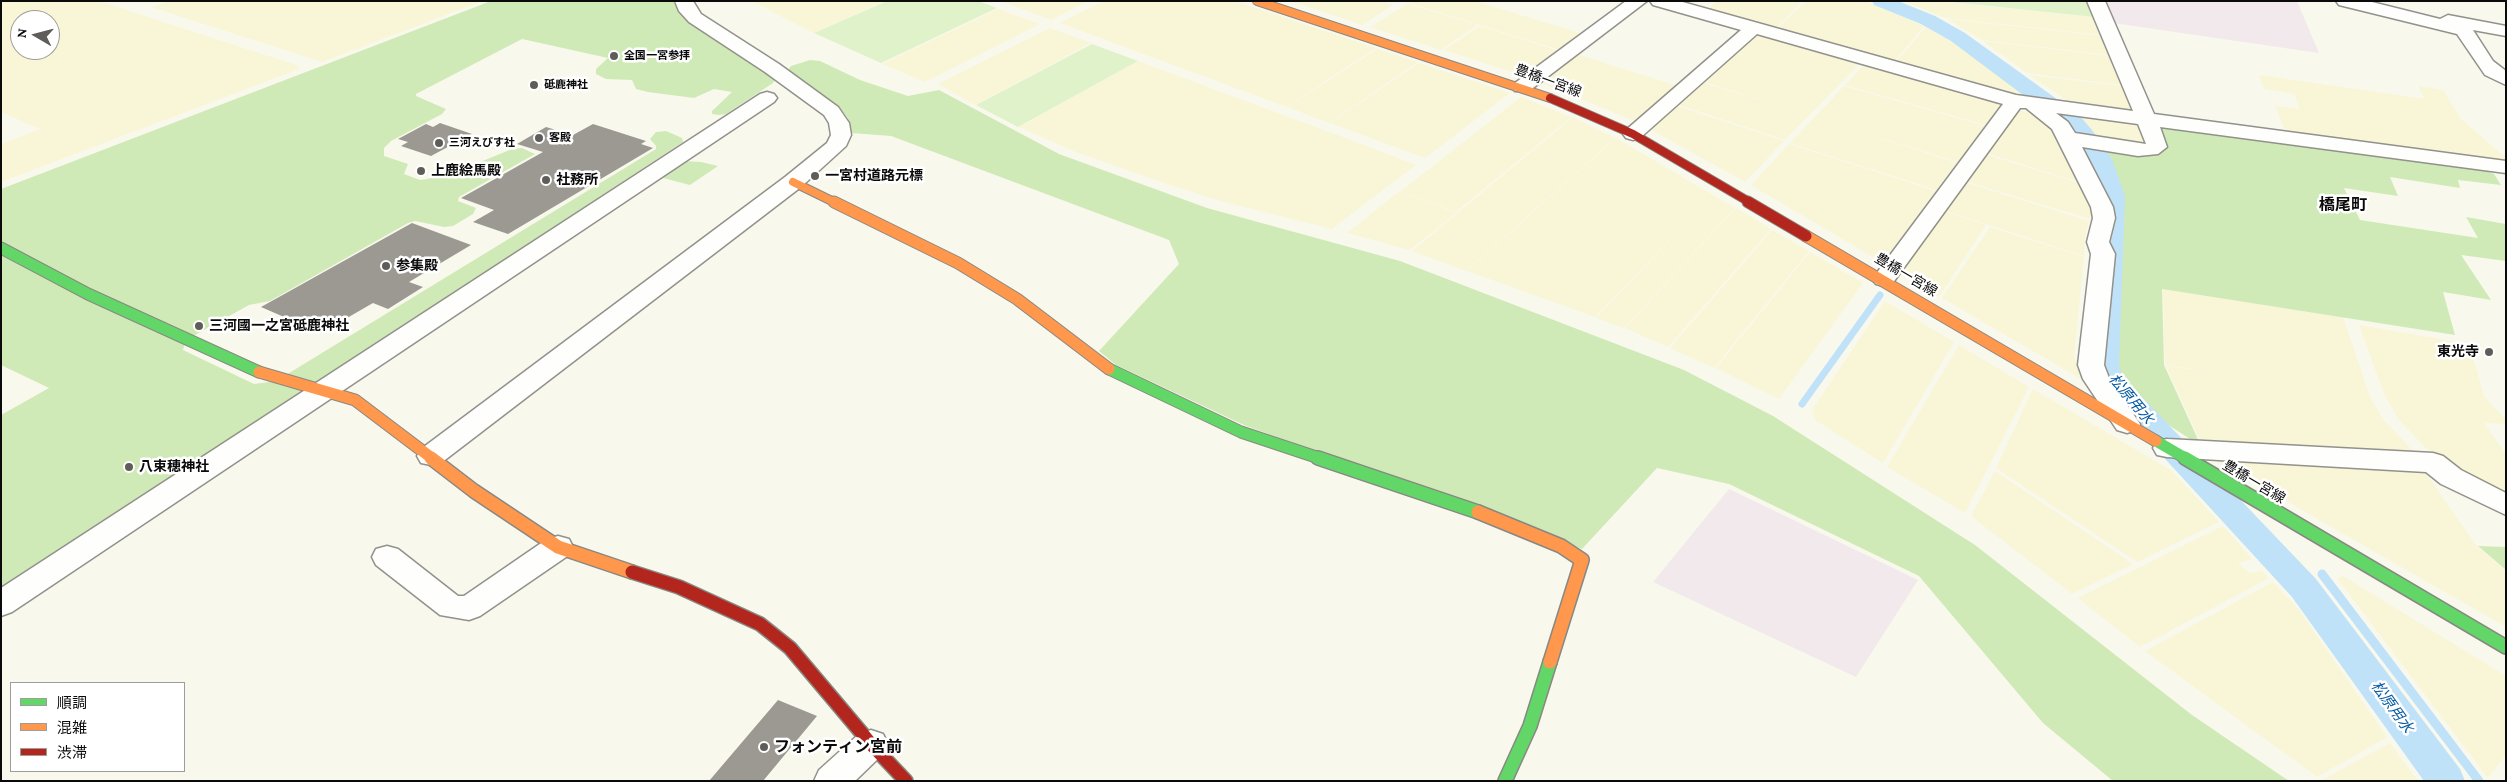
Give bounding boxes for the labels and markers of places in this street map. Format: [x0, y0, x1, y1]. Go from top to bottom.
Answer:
place label: 全国一宮参拝 [624, 49, 690, 63]
marker: 全国一宮参拝 [608, 50, 620, 62]
place label: 砥鹿神社 [544, 78, 588, 92]
marker: 砥鹿神社 [528, 79, 540, 91]
place label: 客殿 [549, 131, 571, 145]
marker: 客殿 [533, 132, 545, 144]
place label: 三河えびす社 [449, 136, 515, 150]
marker: 三河えびす社 [433, 137, 445, 149]
place label: 上鹿絵馬殿 [431, 163, 501, 179]
marker: 上鹿絵馬殿 [415, 165, 427, 177]
place label: 一宮村道路元標 [825, 168, 923, 184]
marker: 一宮村道路元標 [809, 170, 821, 182]
place label: 社務所 [556, 172, 598, 188]
marker: 社務所 [540, 174, 552, 186]
place label: 参集殿 [396, 258, 438, 274]
marker: 参集殿 [380, 260, 392, 272]
place label: 三河國一之宮砥鹿神社 [209, 318, 349, 334]
marker: 三河國一之宮砥鹿神社 [193, 320, 205, 332]
place label: 東光寺 [2437, 344, 2479, 360]
marker: 東光寺 [2483, 346, 2495, 358]
place label: 八束穂神社 [139, 459, 209, 475]
marker: 八束穂神社 [123, 461, 135, 473]
place label: フォンティン宮前 [774, 737, 902, 757]
marker: フォンティン宮前 [758, 741, 770, 753]

